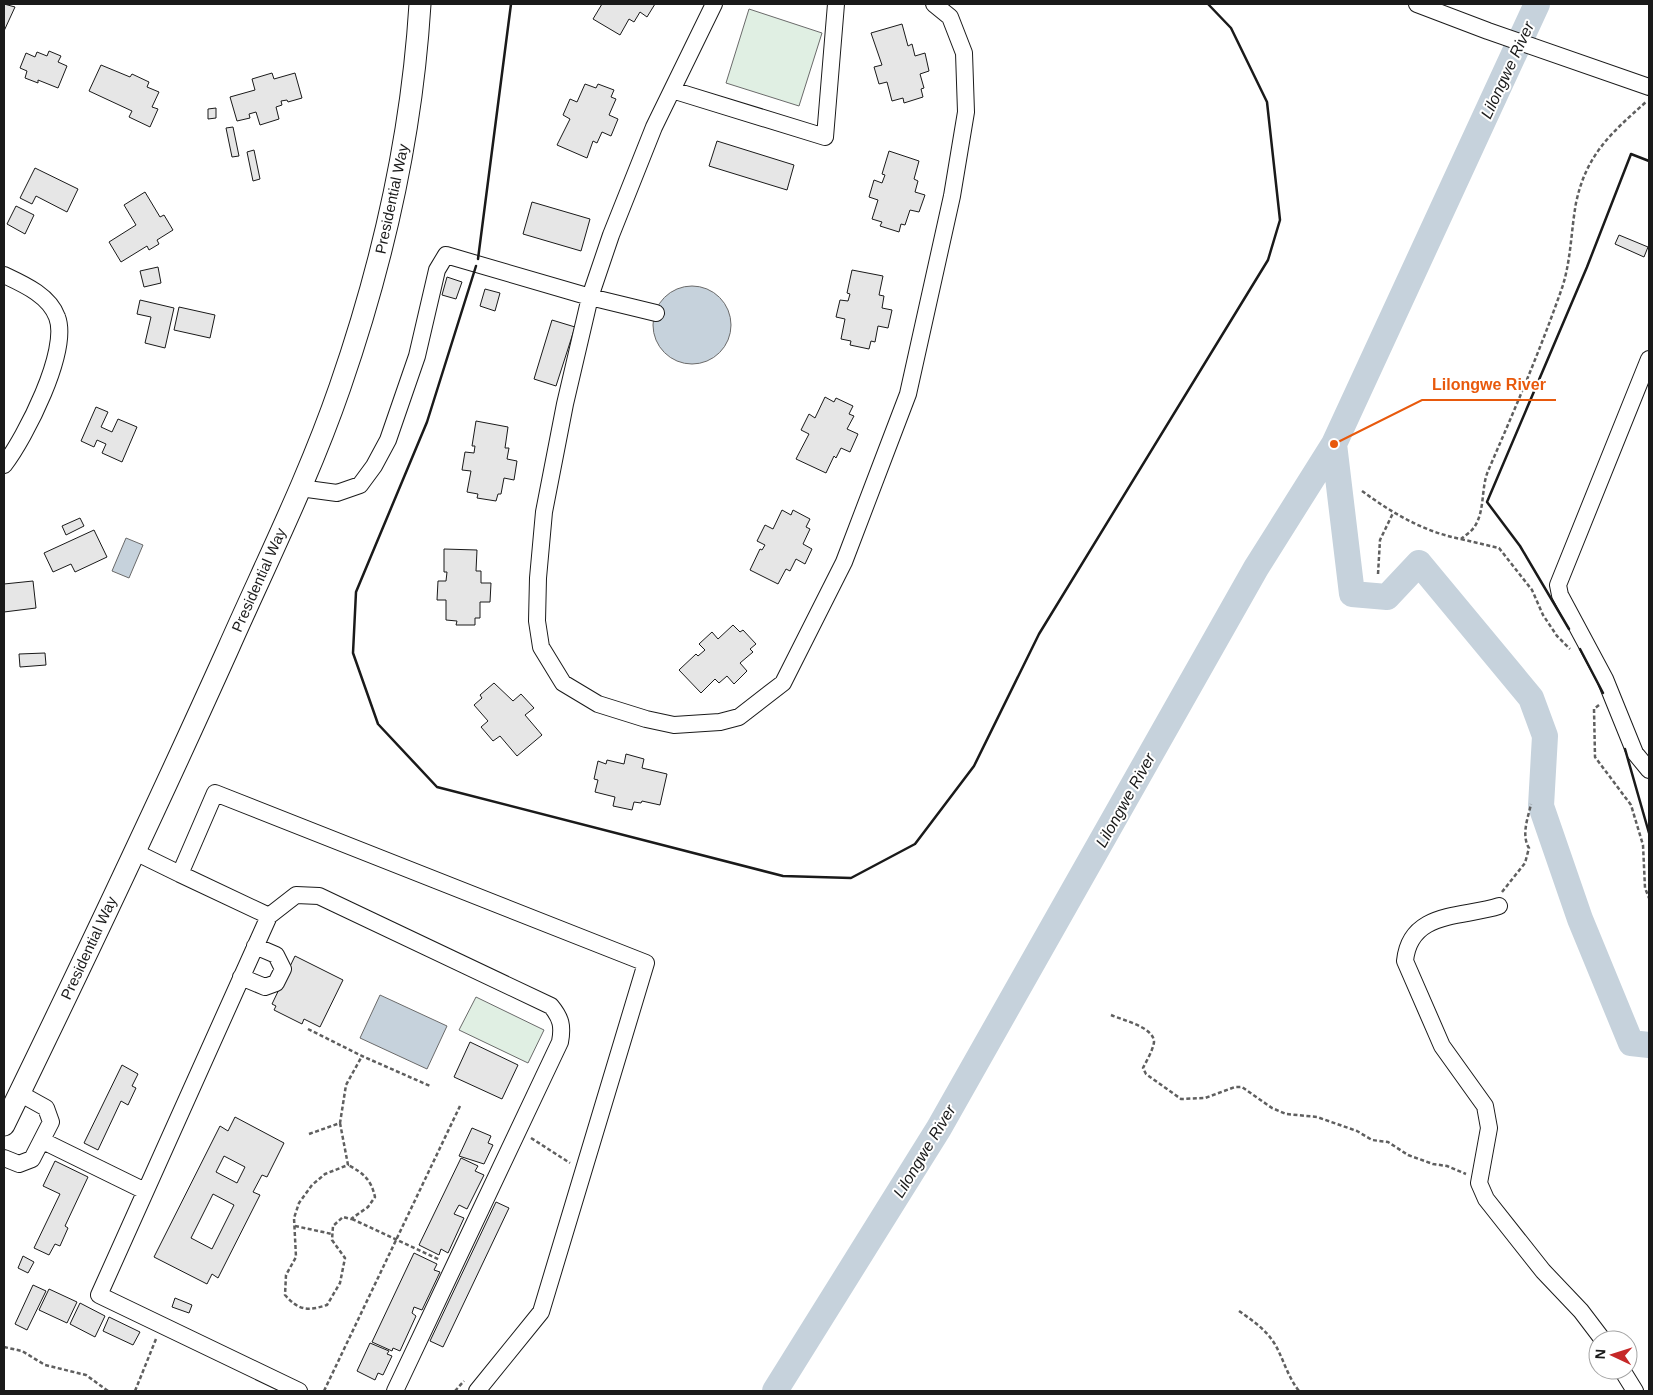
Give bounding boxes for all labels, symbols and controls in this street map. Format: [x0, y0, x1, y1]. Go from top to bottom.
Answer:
water label: Lilongwe River [1478, 18, 1538, 121]
street label: Presidential Way [372, 142, 412, 255]
callout: Lilongwe River [1422, 369, 1556, 400]
text: Lilongwe River [1432, 376, 1546, 393]
street label: Presidential Way [228, 525, 289, 634]
water label: Lilongwe River [1093, 750, 1159, 850]
street label: Presidential Way [57, 893, 120, 1002]
water label: Lilongwe River [890, 1101, 959, 1201]
north arrow [1588, 1330, 1638, 1380]
text: N [1592, 1348, 1608, 1360]

